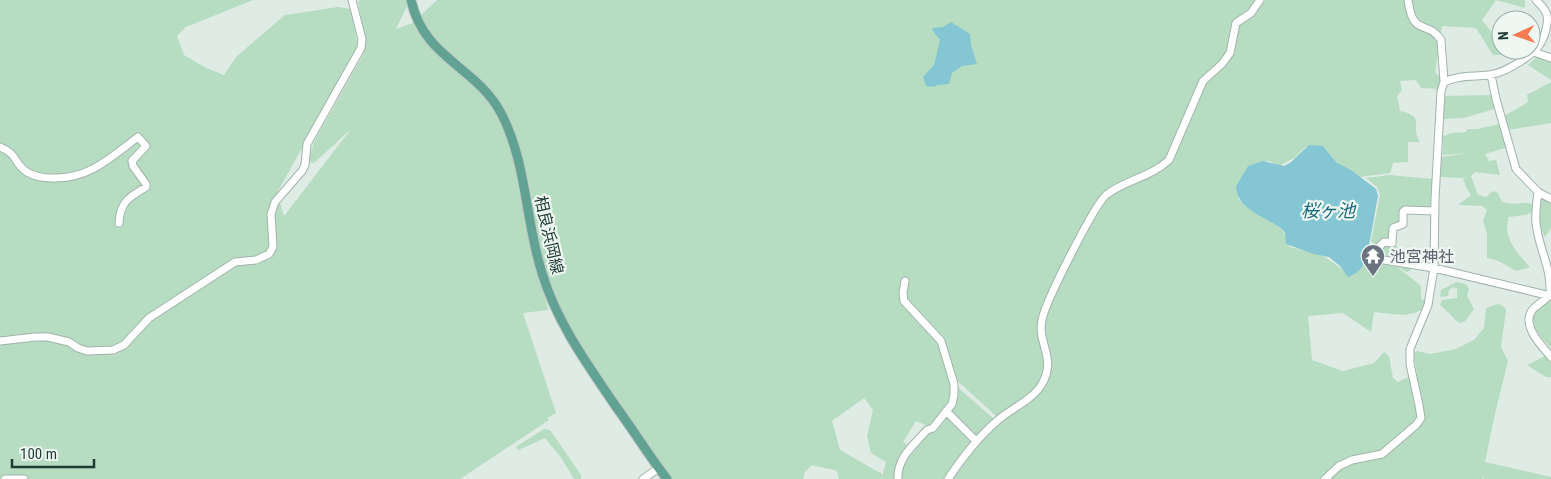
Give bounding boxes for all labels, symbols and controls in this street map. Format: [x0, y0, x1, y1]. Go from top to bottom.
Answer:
north arrow [1491, 10, 1541, 60]
text: N [1495, 31, 1511, 40]
street label: 相良浜岡線 [531, 194, 567, 276]
water label: 桜ヶ池 [1301, 200, 1357, 221]
temple icon: 池宮神社 [1360, 243, 1386, 277]
place label: 池宮神社 [1390, 247, 1454, 266]
scale bar [12, 436, 95, 468]
text: 100 m [20, 445, 57, 463]

